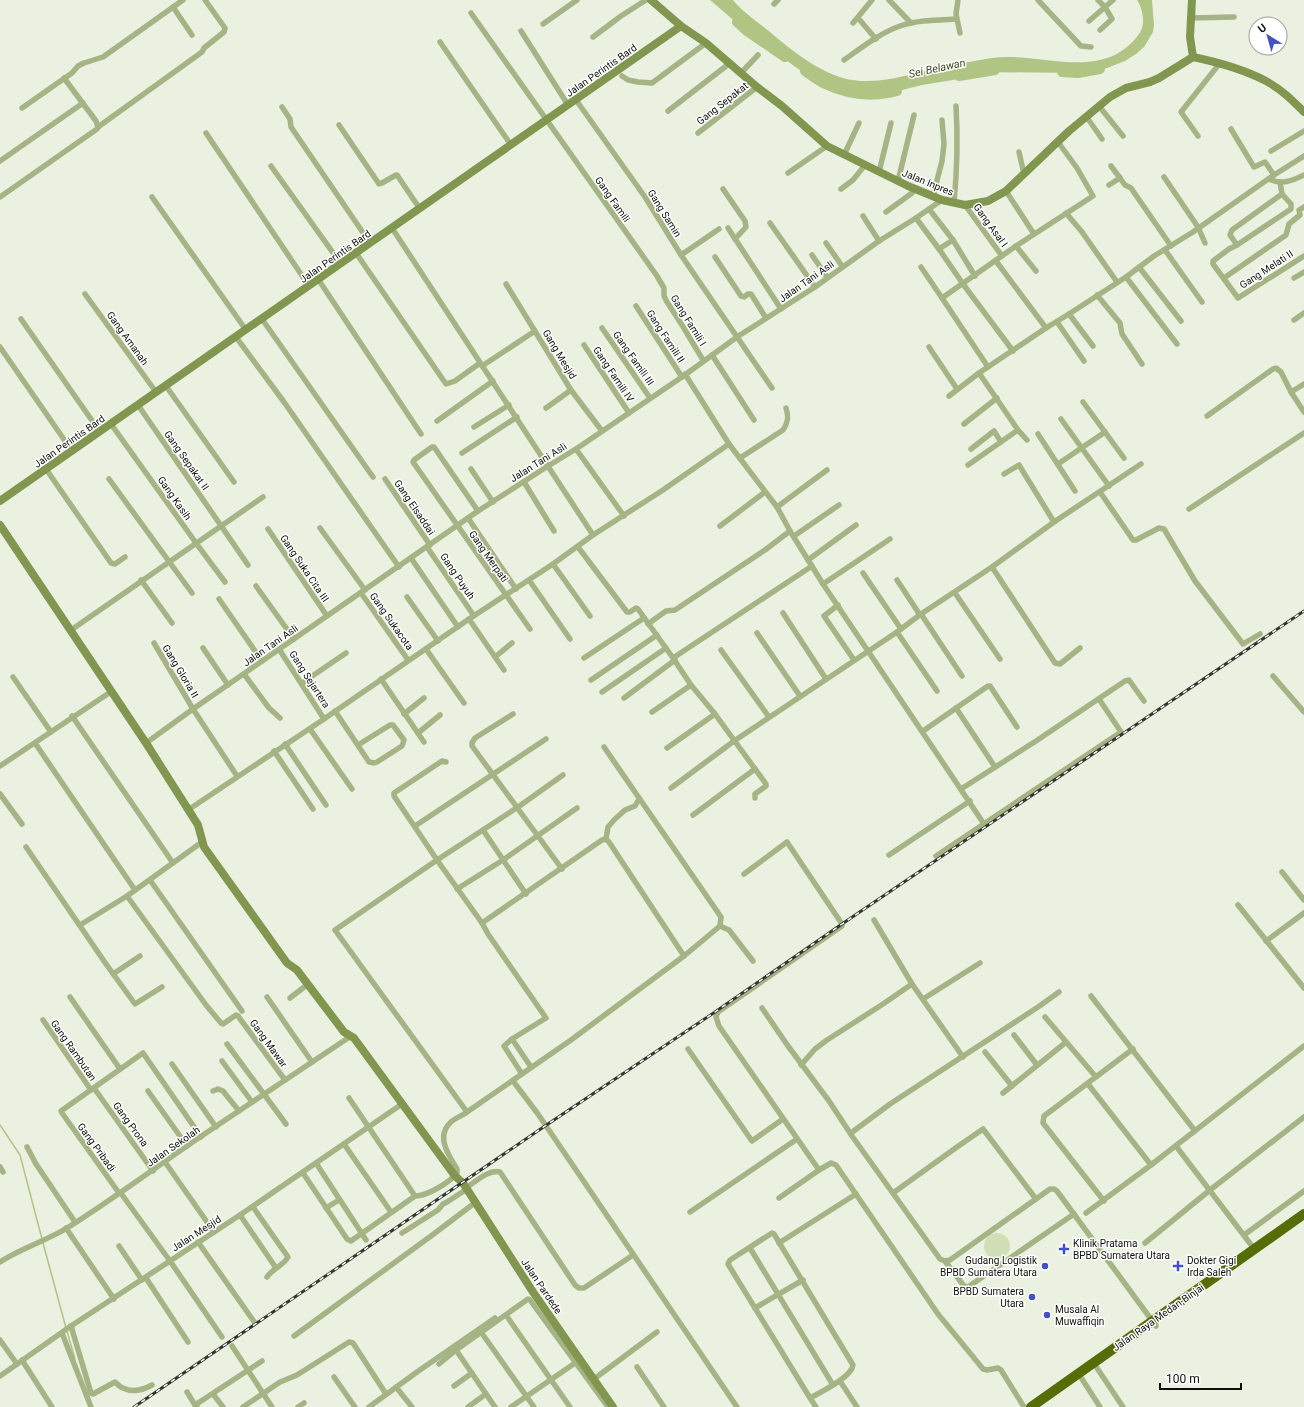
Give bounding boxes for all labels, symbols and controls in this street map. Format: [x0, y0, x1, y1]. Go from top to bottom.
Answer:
north arrow [1248, 16, 1288, 56]
text: U [1255, 21, 1269, 36]
street label: Jalan Perintis Bard [564, 42, 639, 99]
water label: Sei Belawan [908, 56, 967, 81]
street label: Gang Sepakat [695, 80, 750, 127]
street label: Jalan Inpres [901, 167, 955, 198]
street label: Gang Famili [593, 175, 632, 224]
street label: Gang Samin [646, 187, 684, 239]
street label: Gang Asal I [971, 202, 1010, 249]
street label: Jalan Perintis Bard [298, 228, 373, 285]
street label: Gang Melati II [1238, 248, 1295, 291]
street label: Jalan Tani Asli [777, 258, 836, 304]
street label: Gang Famili I [669, 293, 709, 348]
street label: Gang Famili II [644, 308, 687, 365]
street label: Gang Amanah [105, 310, 151, 367]
street label: Gang Mesjid [541, 328, 579, 381]
street label: Gang Famili III [611, 329, 656, 387]
street label: Gang Famili IV [591, 345, 636, 405]
street label: Jalan Perintis Bard [32, 413, 107, 470]
street label: Gang Sepakat II [162, 429, 211, 492]
street label: Jalan Tani Asli [508, 441, 569, 484]
street label: Gang Kasih [156, 474, 194, 522]
street label: Gang Elsaddai [392, 478, 437, 537]
street label: Gang Merpati [467, 529, 510, 584]
street label: Gang Suka Cita III [278, 533, 331, 604]
street label: Gang Puyuh [438, 551, 477, 602]
street label: Gang Sukacota [368, 590, 415, 652]
street label: Jalan Tani Asli [241, 622, 300, 668]
street label: Gang Gloria II [160, 643, 201, 700]
street label: Gang Sejartera [287, 649, 332, 710]
street label: Gang Mawar [248, 1017, 290, 1070]
street label: Gang Rambutan [49, 1018, 99, 1083]
street label: Gang Prona [111, 1100, 150, 1149]
street label: Gang Pribadi [75, 1121, 118, 1174]
street label: Jalan Sekolah [145, 1124, 202, 1169]
street label: Jalan Mesjid [170, 1213, 223, 1253]
place label: Klinik Pratama BPBD Sumatera Utara [1073, 1238, 1170, 1261]
marker: Klinik Pratama BPBD Sumatera Utara [1058, 1243, 1070, 1255]
place label: Gudang Logistik BPBD Sumatera Utara [940, 1255, 1038, 1278]
place label: Dokter Gigi Irda Saleh [1187, 1255, 1236, 1278]
street label: Jalan Pardede [519, 1257, 564, 1316]
marker: Dokter Gigi Irda Saleh [1172, 1260, 1184, 1272]
marker: Gudang Logistik BPBD Sumatera Utara [1040, 1261, 1050, 1271]
street label: Jalan Raya Medan-Binjai [1111, 1282, 1206, 1353]
place label: BPBD Sumatera Utara [953, 1286, 1024, 1309]
marker: BPBD Sumatera Utara [1027, 1292, 1037, 1302]
place label: Musala Al Muwaffiqin [1055, 1304, 1104, 1327]
marker: Musala Al Muwaffiqin [1042, 1310, 1052, 1320]
scale bar [1160, 1365, 1241, 1391]
text: 100 m [1166, 1372, 1200, 1386]

